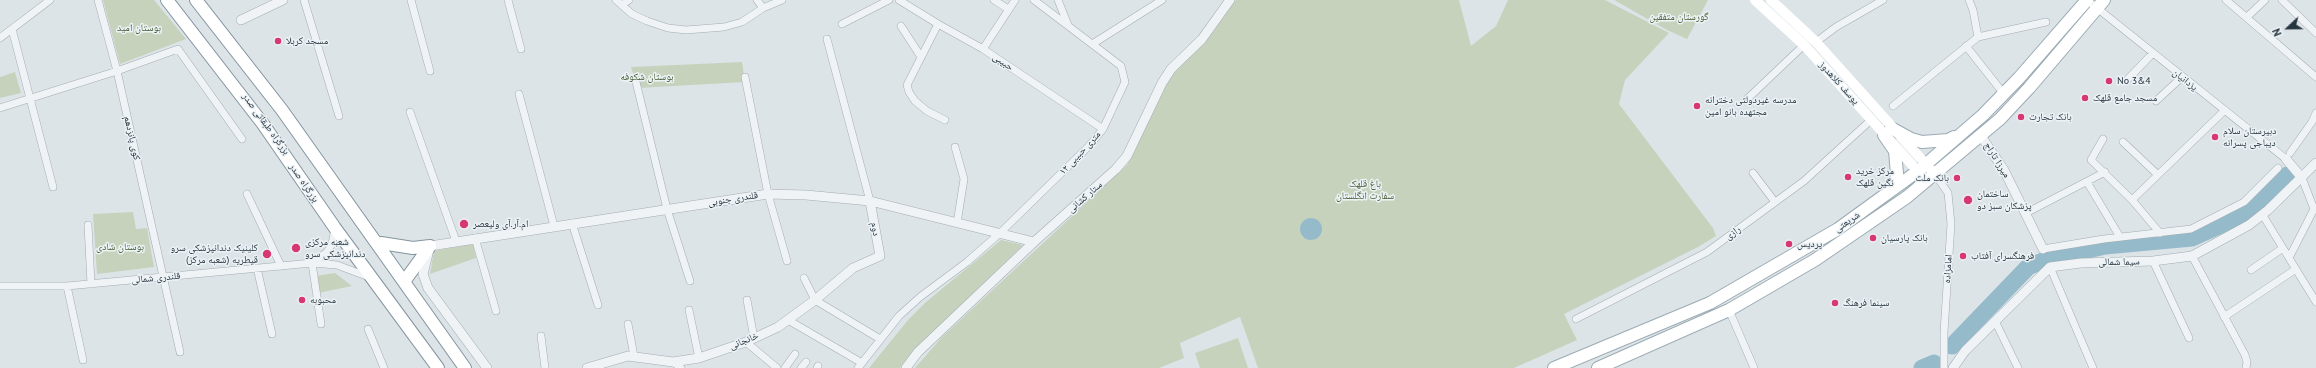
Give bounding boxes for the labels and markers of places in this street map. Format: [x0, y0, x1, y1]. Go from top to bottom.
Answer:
place label: مسجد کربلا [286, 35, 328, 47]
marker: مسجد کربلا [273, 36, 283, 46]
place label: No 3&4 [2117, 75, 2151, 87]
marker: No 3&4 [2104, 76, 2114, 86]
place label: مسجد جامع قلهک [2093, 92, 2157, 104]
marker: مسجد جامع قلهک [2080, 93, 2090, 103]
place label: مدرسه غیردولتی دخترانه مجتهده بانو امین [1705, 94, 1796, 118]
marker: مدرسه غیردولتی دخترانه مجتهده بانو امین [1692, 101, 1702, 111]
place label: بانک تجارت [2029, 111, 2072, 123]
marker: بانک تجارت [2016, 112, 2026, 122]
place label: دبیرستان سلام دیباجی پسرانه [2223, 125, 2276, 148]
marker: دبیرستان سلام دیباجی پسرانه [2210, 132, 2220, 142]
place label: مرکز خرید نگین قلهک [1856, 165, 1894, 188]
marker: مرکز خرید نگین قلهک [1843, 172, 1853, 182]
place label: بانک ملت [1915, 172, 1949, 184]
marker: بانک ملت [1952, 173, 1962, 183]
place label: ساختمان پزشکان سبز دو [1977, 188, 2032, 212]
marker: ساختمان پزشکان سبز دو [1962, 194, 1974, 206]
marker: ام.آر.آی ولیعصر [458, 218, 470, 230]
place label: ام.آر.آی ولیعصر [473, 218, 528, 230]
place label: بانک پارسیان [1881, 232, 1928, 244]
marker: بانک پارسیان [1868, 233, 1878, 243]
place label: شعبه مرکزی دندانپزشکی سرو [305, 236, 365, 260]
place label: پردیس [1797, 238, 1822, 250]
marker: پردیس [1784, 239, 1794, 249]
place label: کلینیک دندانپزشکی سرو قیطریه (شعبه مرکز) [170, 242, 258, 266]
marker: شعبه مرکزی دندانپزشکی سرو [290, 242, 302, 254]
marker: کلینیک دندانپزشکی سرو قیطریه (شعبه مرکز) [261, 248, 273, 260]
place label: فرهنگسرای آفتاب [1971, 250, 2034, 262]
marker: فرهنگسرای آفتاب [1958, 251, 1968, 261]
place label: محبوبه [310, 294, 336, 306]
marker: محبوبه [297, 295, 307, 305]
place label: سینما فرهنگ [1843, 297, 1889, 309]
marker: سینما فرهنگ [1830, 298, 1840, 308]

